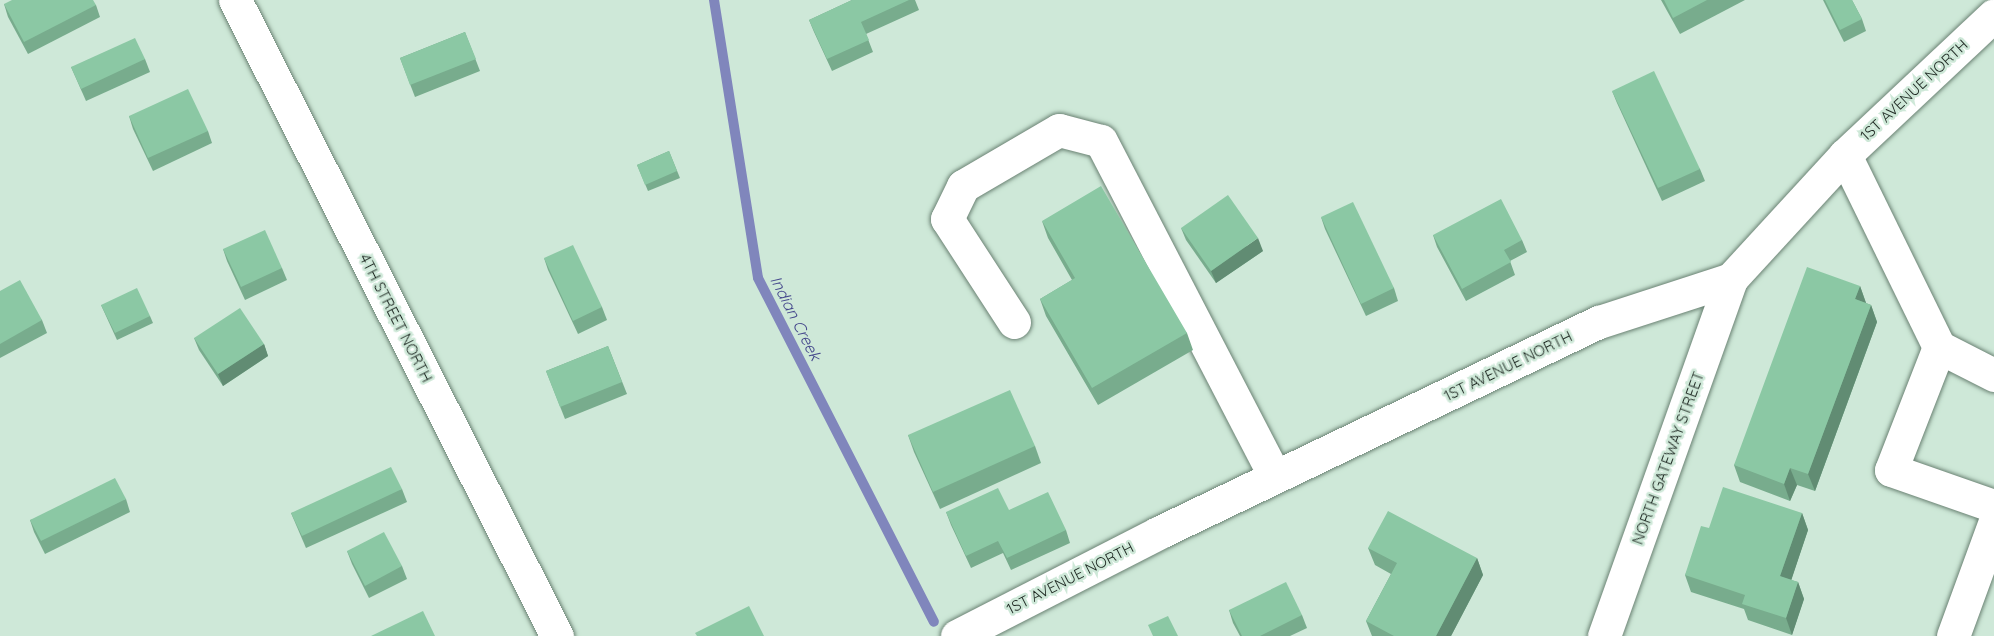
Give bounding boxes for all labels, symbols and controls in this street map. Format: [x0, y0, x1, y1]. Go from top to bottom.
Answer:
street label: 1ST AVENUE NORTH [1857, 36, 1971, 144]
street label: 4TH STREET NORTH [356, 251, 436, 385]
water label: Indian Creek [766, 272, 826, 364]
street label: 1ST AVENUE NORTH [1441, 327, 1575, 405]
street label: NORTH GATEWAY STREET [1628, 369, 1708, 547]
street label: 1ST AVENUE NORTH [1003, 538, 1137, 618]

